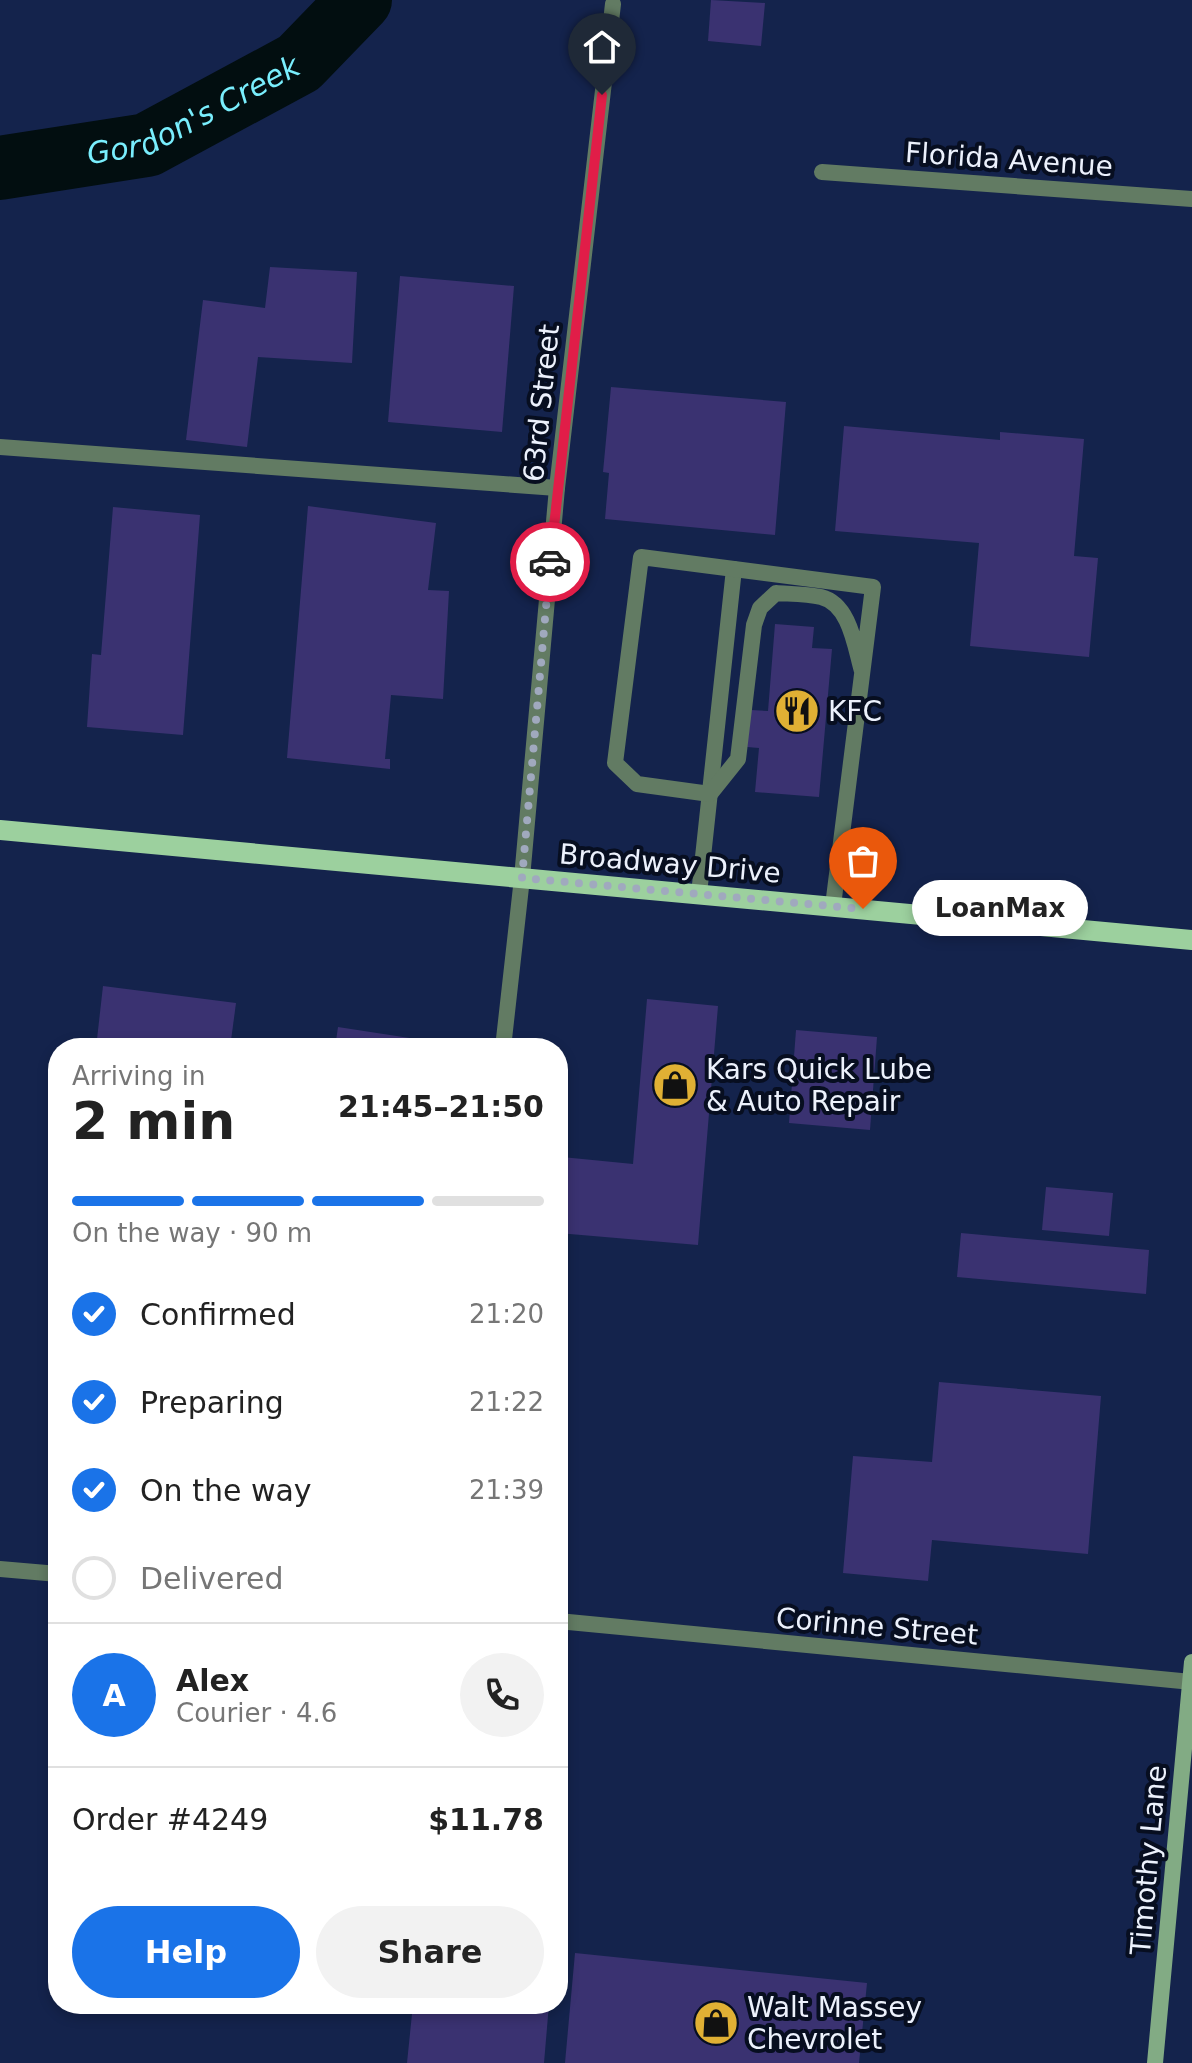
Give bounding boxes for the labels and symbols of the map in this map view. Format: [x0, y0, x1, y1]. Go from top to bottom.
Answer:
pin [568, 13, 636, 95]
water label: Gordon's Creek [84, 47, 307, 171]
street label: Florida Avenue [904, 136, 1114, 183]
street label: 63rd Street [517, 323, 566, 484]
courier [510, 522, 590, 602]
restaurant icon: KFC [773, 687, 821, 735]
place label: KFC [828, 695, 882, 728]
pin [829, 827, 897, 909]
street label: Broadway Drive [558, 837, 782, 890]
callout: LoanMax [911, 881, 1087, 937]
place label: Kars Quick Lube & Auto Repair [706, 1053, 932, 1118]
shop icon: Kars Quick Lube & Auto Repair [651, 1061, 699, 1109]
street label: Corinne Street [775, 1601, 979, 1652]
street label: Timothy Lane [1124, 1764, 1173, 1957]
place label: Walt Massey Chevrolet [747, 1991, 922, 2056]
shop icon: Walt Massey Chevrolet [692, 1999, 740, 2047]

